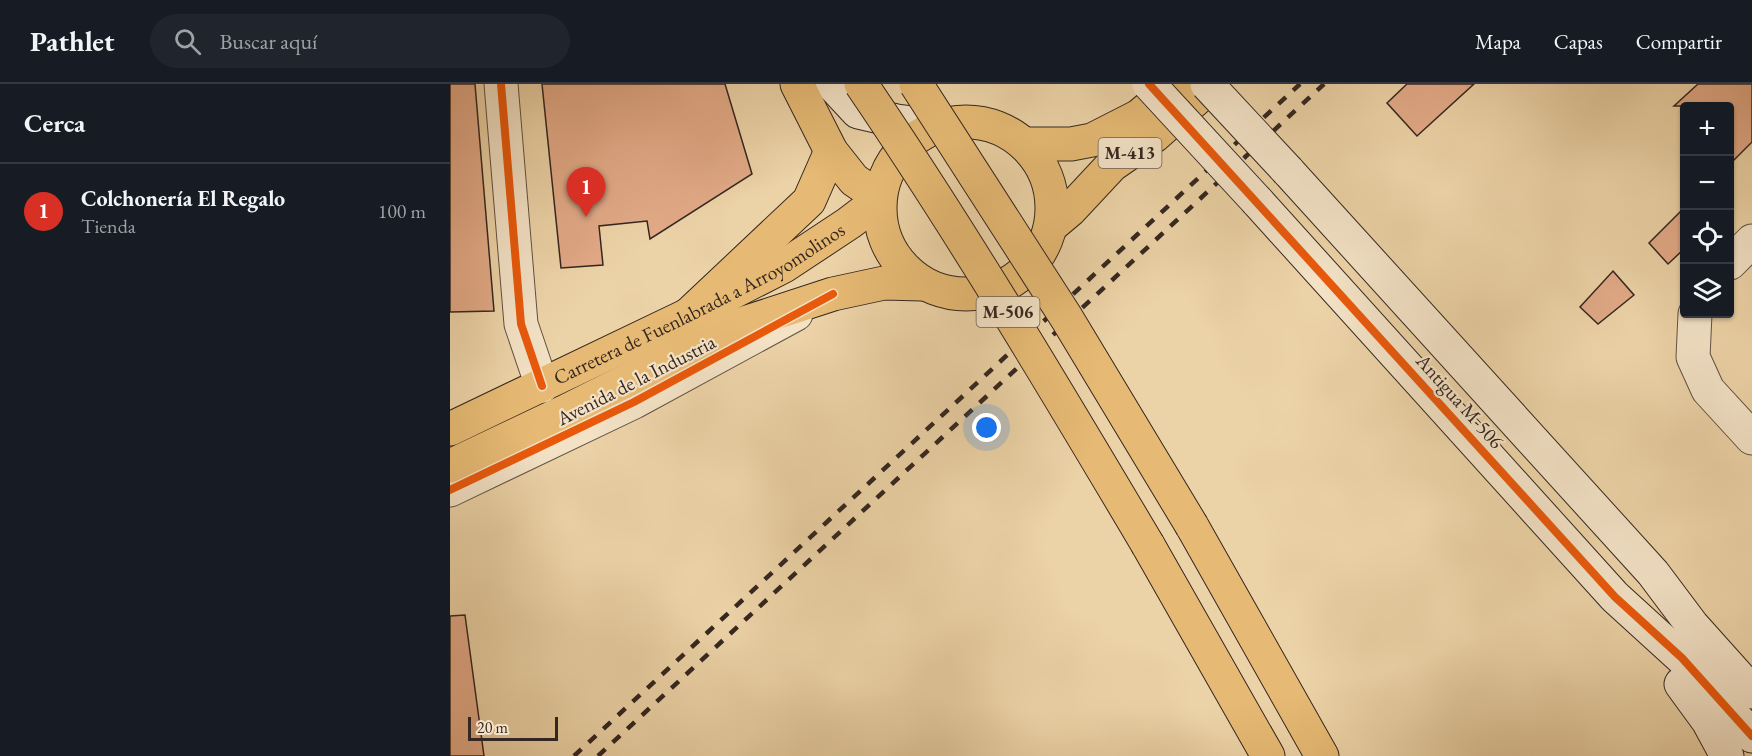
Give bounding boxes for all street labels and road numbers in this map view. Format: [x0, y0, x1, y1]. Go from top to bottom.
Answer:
road number: M-413 [1098, 138, 1162, 168]
street label: Carretera de Fuenlabrada a Arroyomolinos [549, 216, 850, 391]
road number: M-506 [976, 297, 1040, 327]
street label: Avenida de la Industria [551, 329, 720, 432]
street label: Antigua M-506 [1410, 347, 1510, 454]

